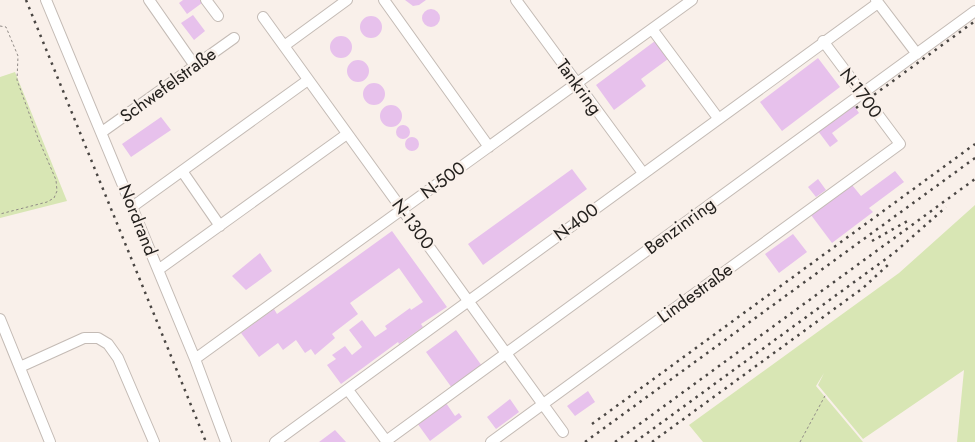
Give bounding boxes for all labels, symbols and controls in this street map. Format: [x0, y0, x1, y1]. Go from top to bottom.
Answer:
street label: Schwefelstraße [114, 41, 222, 129]
street label: Tankring [550, 54, 608, 120]
street label: N-1700 [833, 62, 889, 124]
street label: N-500 [415, 155, 471, 205]
street label: Nordrand [112, 180, 164, 260]
street label: Benzinring [639, 191, 721, 261]
street label: N-1300 [386, 193, 440, 255]
street label: N-400 [548, 197, 604, 247]
street label: Lindestraße [652, 257, 738, 329]

